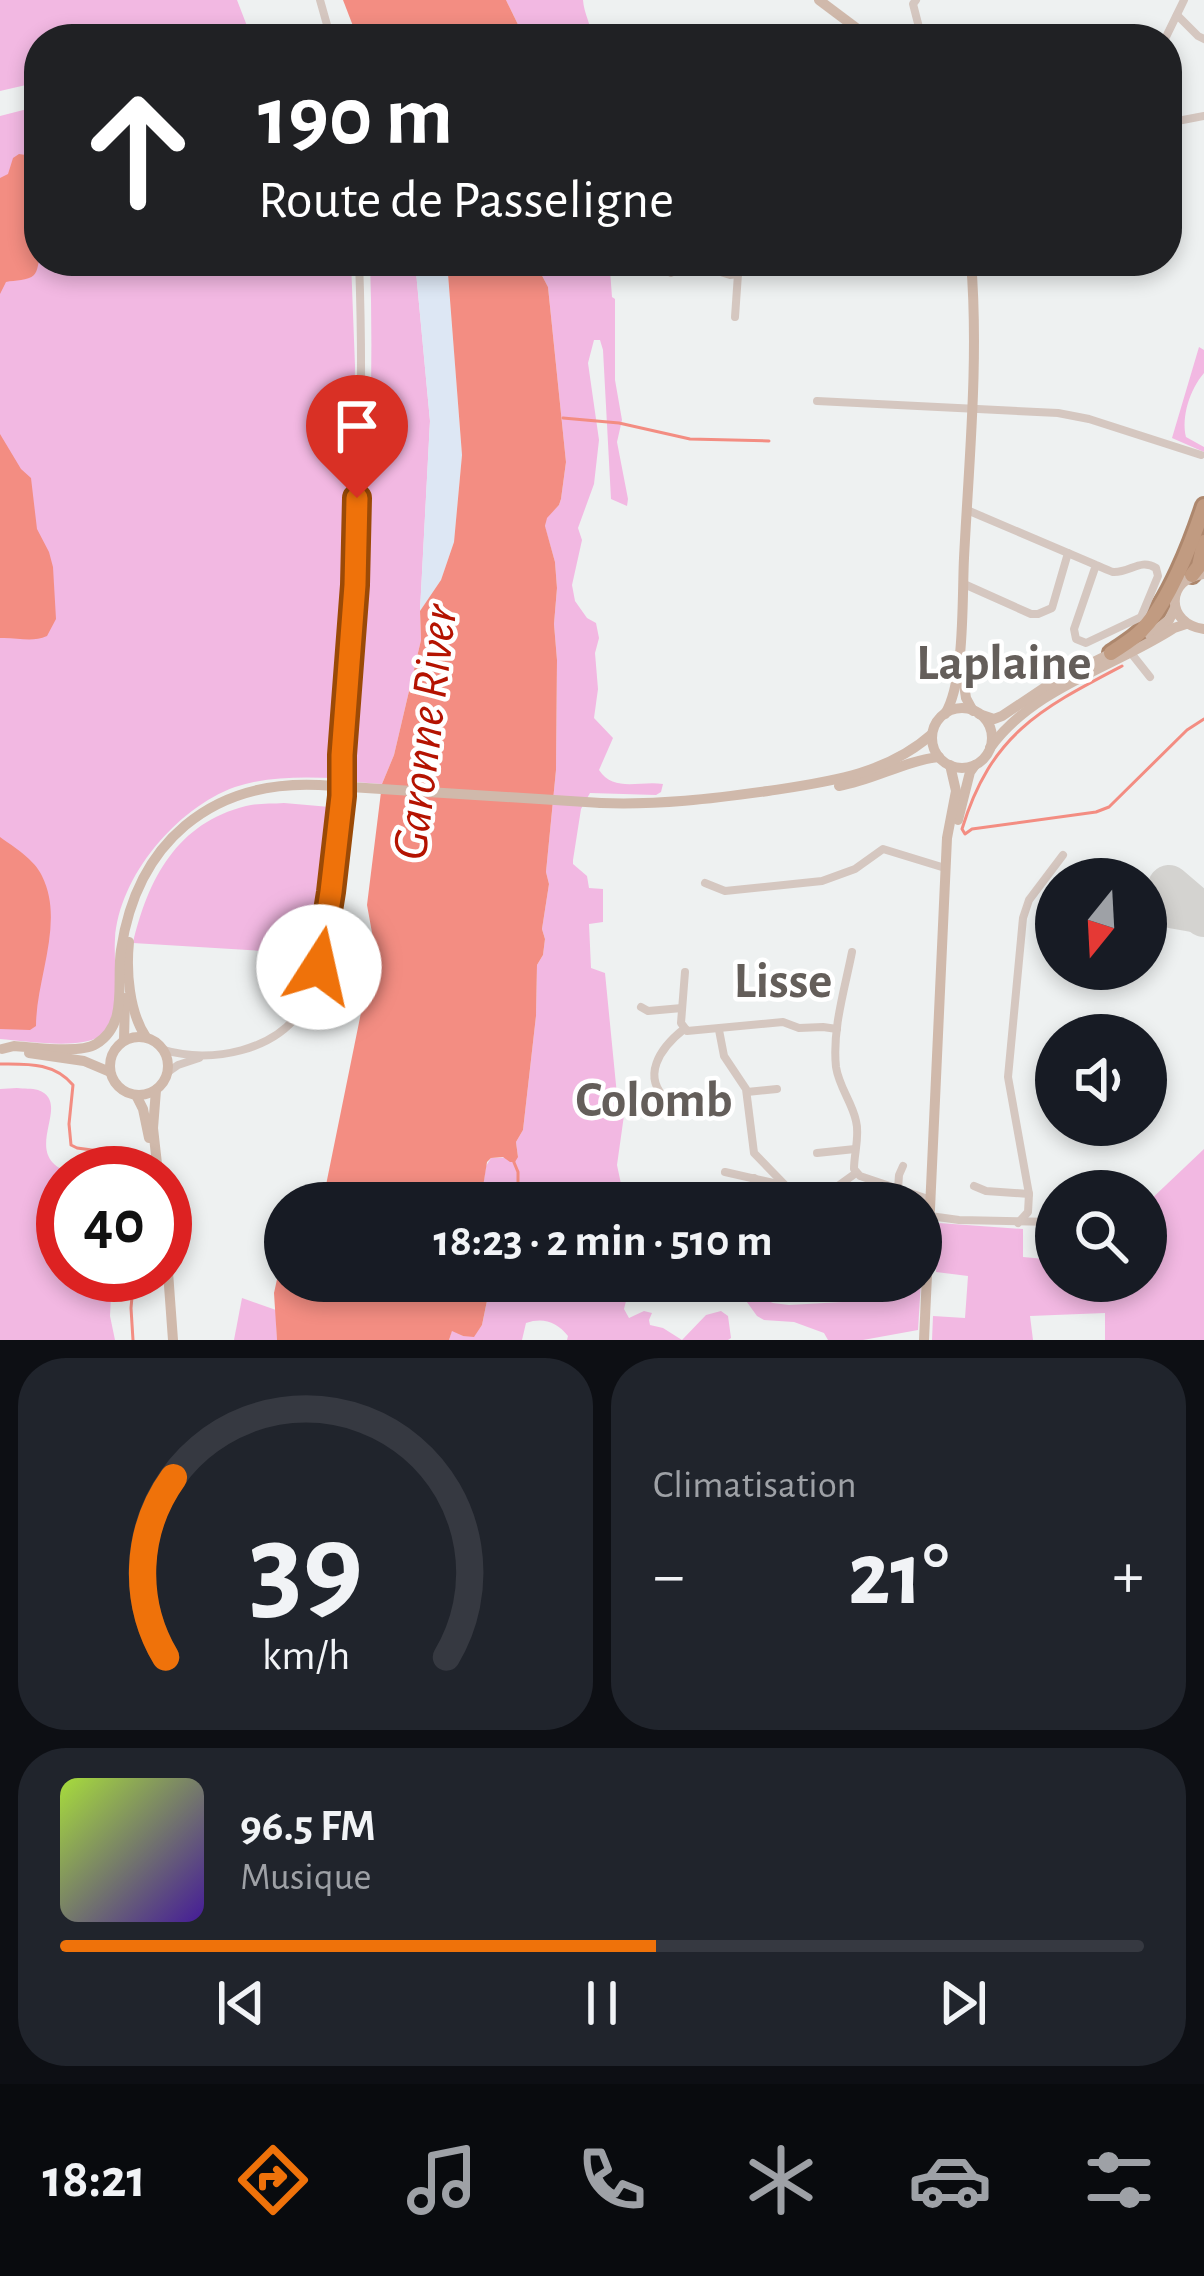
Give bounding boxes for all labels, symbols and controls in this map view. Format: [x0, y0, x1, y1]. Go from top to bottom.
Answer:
icon: ahead [60, 72, 216, 228]
text: 190 m [258, 76, 453, 160]
text: Route de Passeligne [258, 174, 674, 228]
pin [306, 375, 408, 498]
icon: arrive [324, 393, 390, 459]
water label: Garonne River [385, 601, 467, 863]
district label: Laplaine [916, 638, 1092, 689]
north arrow [1035, 858, 1167, 990]
map controls [1035, 858, 1167, 1302]
position arrow [256, 904, 382, 1030]
district label: Lisse [734, 956, 832, 1007]
button: sound [1035, 1014, 1167, 1146]
district label: Colomb [576, 1075, 732, 1126]
speed limit sign: 40 [36, 1146, 192, 1302]
button: search [1035, 1170, 1167, 1302]
text: 18:23 · 2 min · 510 m [433, 1219, 773, 1264]
text: Climatisation [653, 1466, 857, 1505]
text: 39 [248, 1506, 363, 1631]
text: 21° [848, 1531, 949, 1621]
text: − [653, 1543, 685, 1609]
text: + [1112, 1543, 1144, 1609]
text: km/h [261, 1635, 350, 1678]
text: 96.5 FM [240, 1804, 376, 1849]
text: Musique [240, 1858, 371, 1897]
icon: previous [208, 1970, 274, 2036]
icon: pause [569, 1970, 635, 2036]
icon: next [930, 1970, 996, 2036]
icon: directions [231, 2138, 315, 2222]
icon: music [400, 2138, 484, 2222]
icon: phone [570, 2138, 654, 2222]
icon: climate [739, 2138, 823, 2222]
icon: car [908, 2138, 992, 2222]
icon: filters [1077, 2138, 1161, 2222]
text: 18:21 [43, 2153, 146, 2207]

